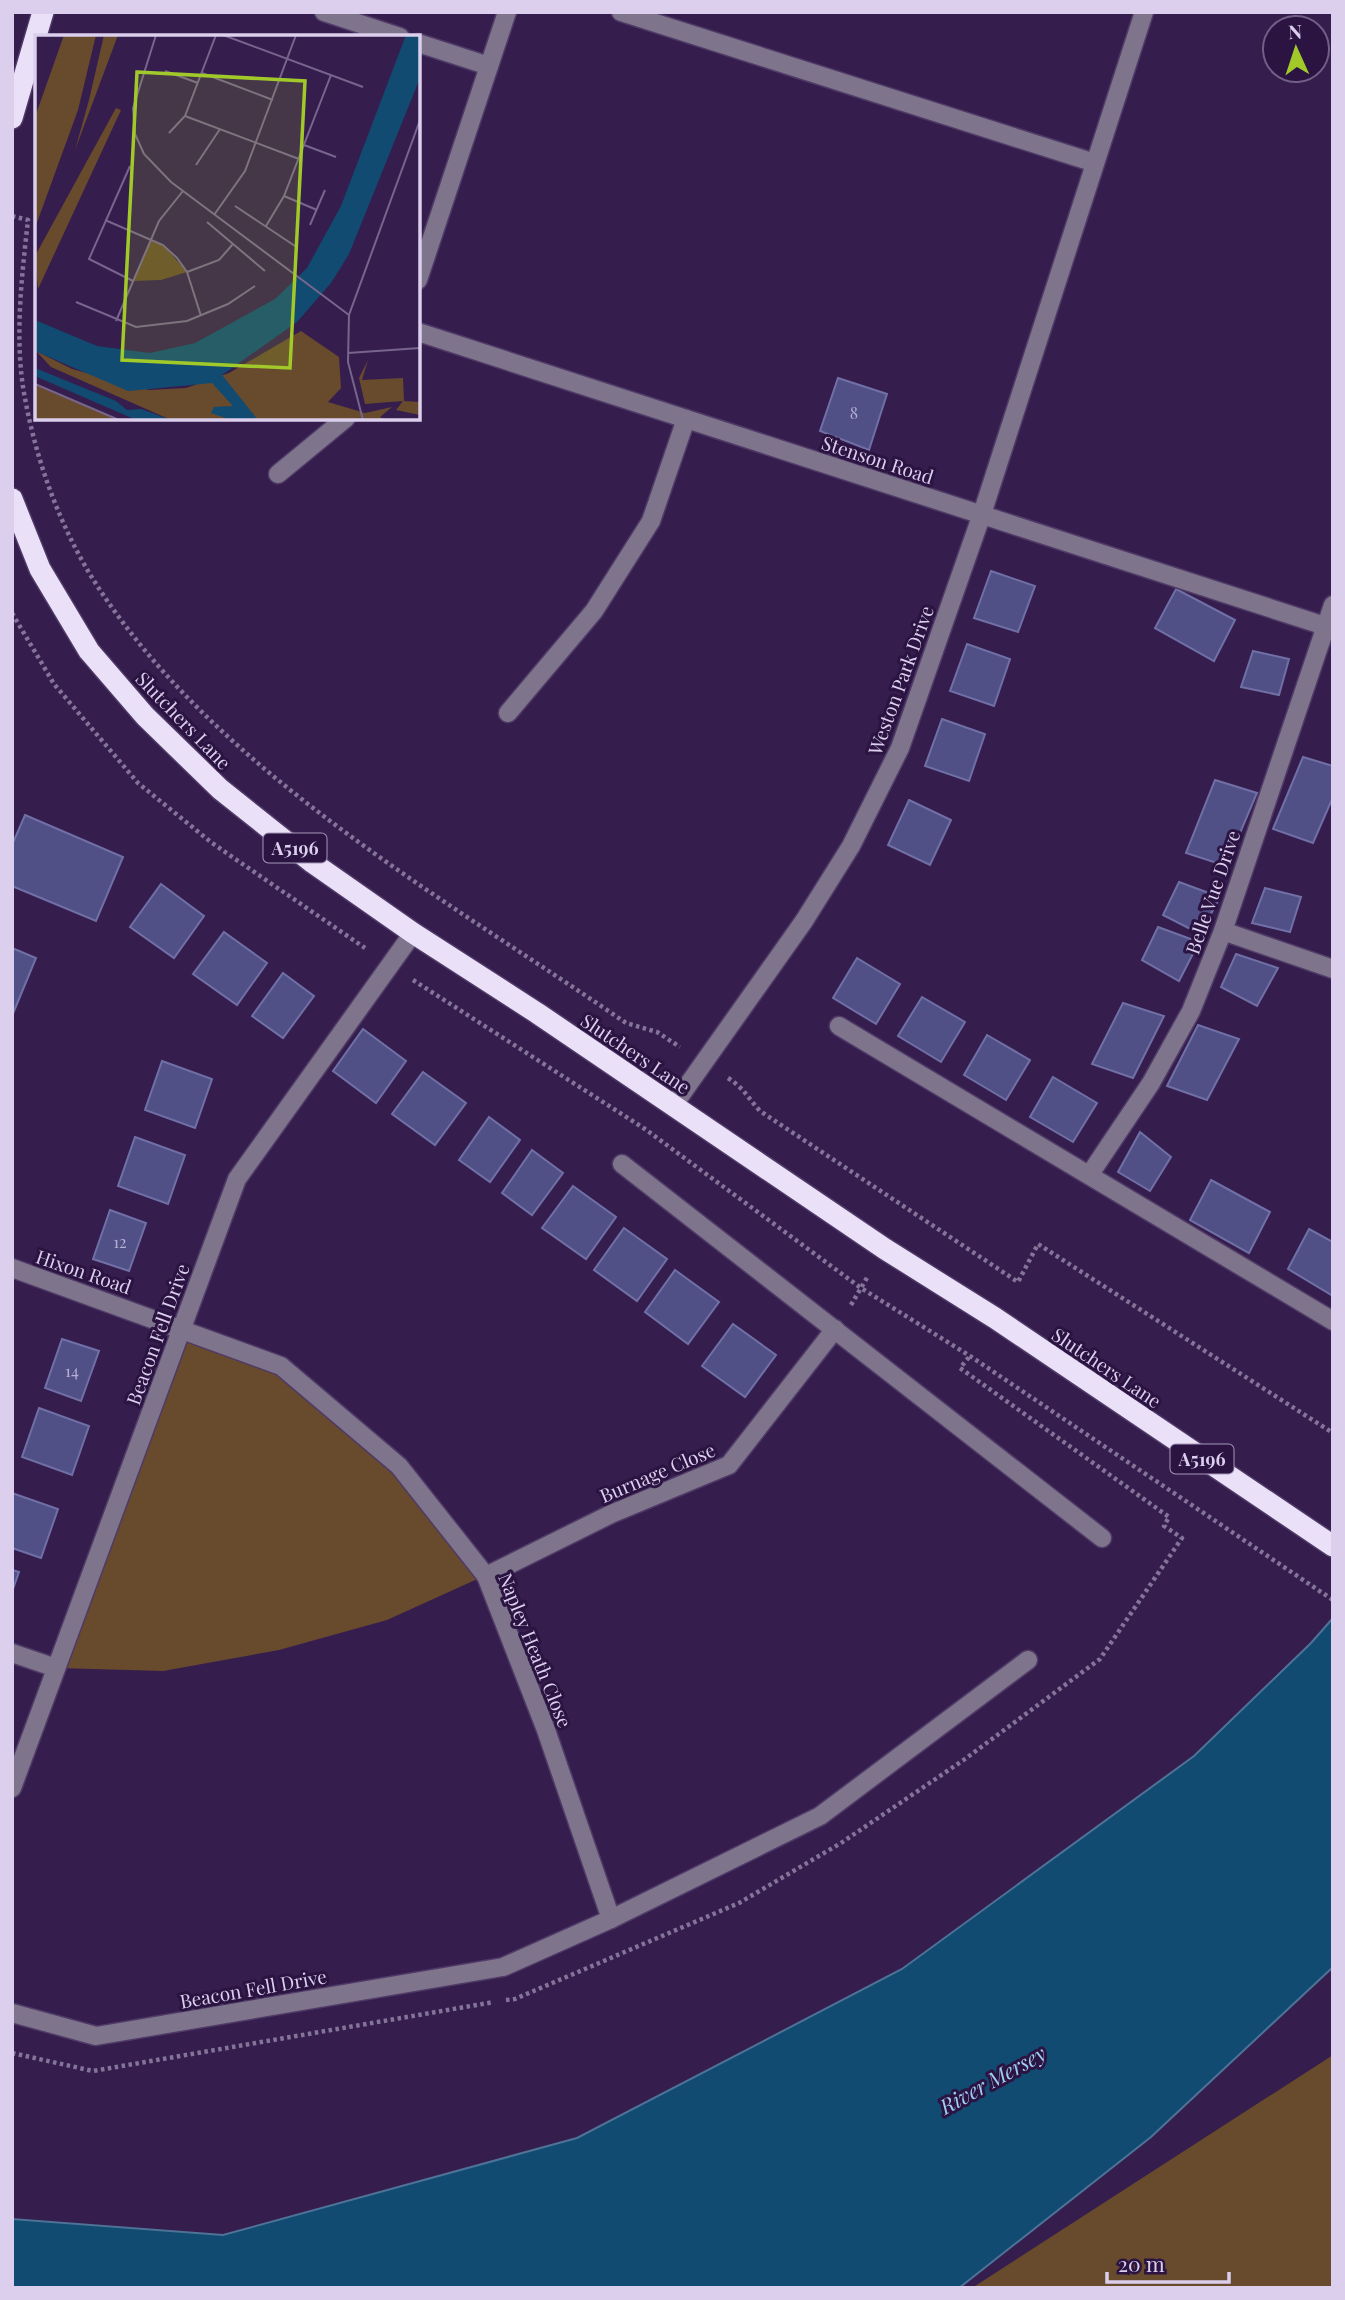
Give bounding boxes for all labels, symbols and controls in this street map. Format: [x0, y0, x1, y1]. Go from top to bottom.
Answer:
north arrow [1261, 14, 1331, 84]
text: N [1288, 18, 1303, 44]
inset map [35, 35, 420, 420]
house number: 8 [850, 402, 858, 423]
street label: Stenson Road [819, 429, 937, 489]
street label: Weston Park Drive [861, 602, 939, 759]
street label: Slutchers Lane [131, 665, 237, 775]
street label: Belle Vue Drive [1179, 827, 1245, 957]
road number: A5196 [264, 834, 326, 862]
street label: Slutchers Lane [576, 1007, 696, 1099]
house number: 12 [113, 1231, 127, 1252]
street label: Hixon Road [33, 1243, 135, 1299]
street label: Beacon Fell Drive [119, 1260, 195, 1408]
street label: Slutchers Lane [1047, 1321, 1167, 1413]
house number: 14 [65, 1360, 79, 1381]
street label: Burnage Close [595, 1436, 719, 1508]
road number: A5196 [1170, 1444, 1234, 1474]
street label: Napley Heath Close [493, 1569, 579, 1731]
street label: Beacon Fell Drive [178, 1962, 328, 2014]
water label: River Mersey [933, 2038, 1050, 2120]
scale bar [1107, 2240, 1230, 2284]
text: 20 m [1118, 2249, 1165, 2277]

